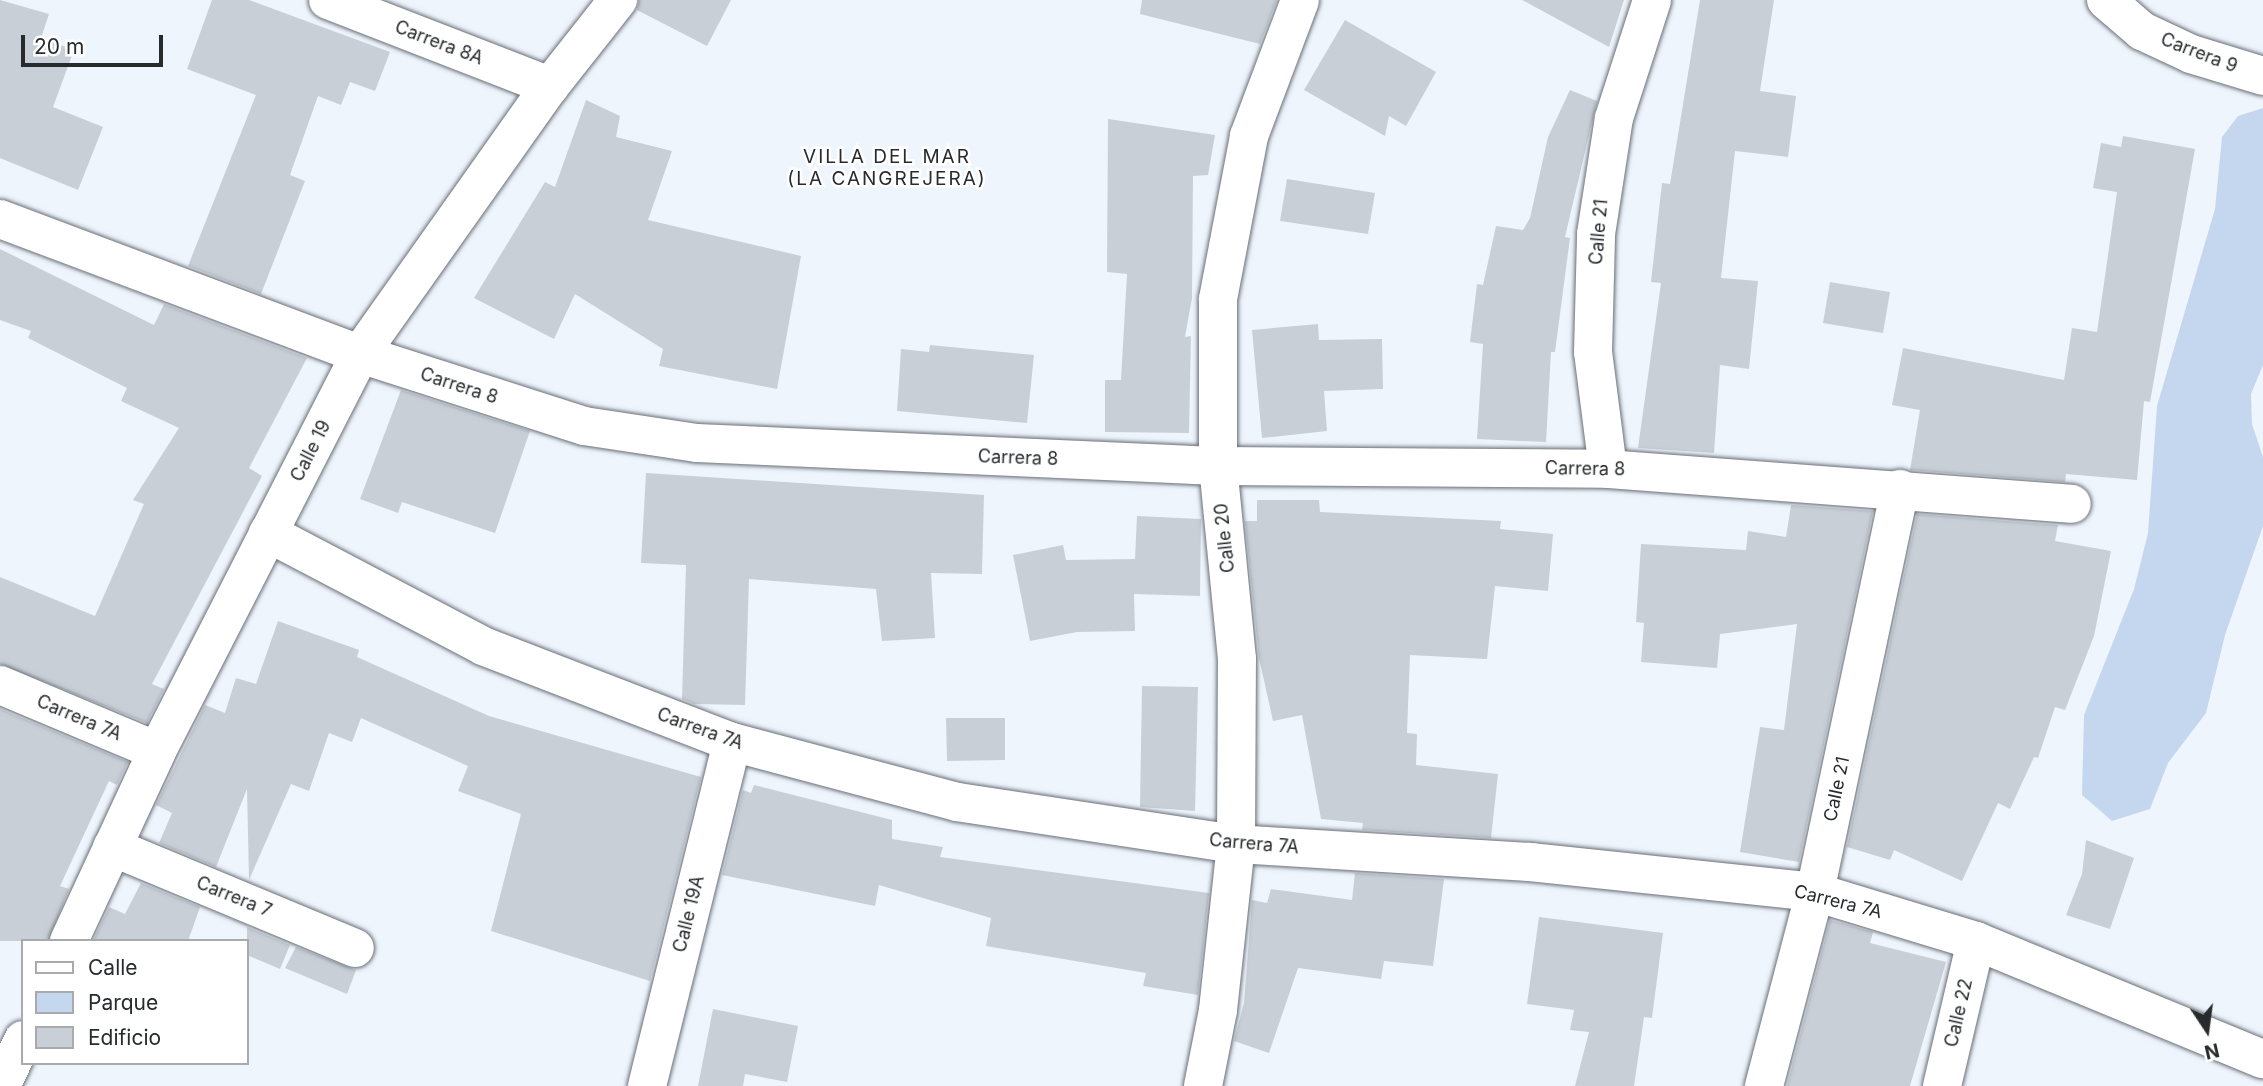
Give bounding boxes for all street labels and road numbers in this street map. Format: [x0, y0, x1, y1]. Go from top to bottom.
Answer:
street label: Carrera 8A [392, 16, 486, 70]
street label: Carrera 9 [2158, 29, 2240, 77]
street label: Calle 21 [1585, 198, 1613, 266]
street label: Carrera 8 [417, 363, 501, 409]
street label: Calle 19 [286, 417, 336, 485]
street label: Carrera 8 [977, 446, 1059, 470]
street label: Carrera 8 [1545, 458, 1625, 480]
street label: Calle 20 [1211, 502, 1239, 574]
street label: Carrera 7A [33, 690, 125, 746]
street label: Carrera 7A [654, 703, 746, 755]
street label: Calle 21 [1820, 755, 1854, 823]
street label: Carrera 7A [1208, 829, 1300, 859]
street label: Carrera 7 [193, 872, 275, 922]
street label: Calle 19A [669, 873, 709, 955]
street label: Carrera 7A [1792, 881, 1884, 923]
street label: Calle 22 [1941, 977, 1977, 1049]

